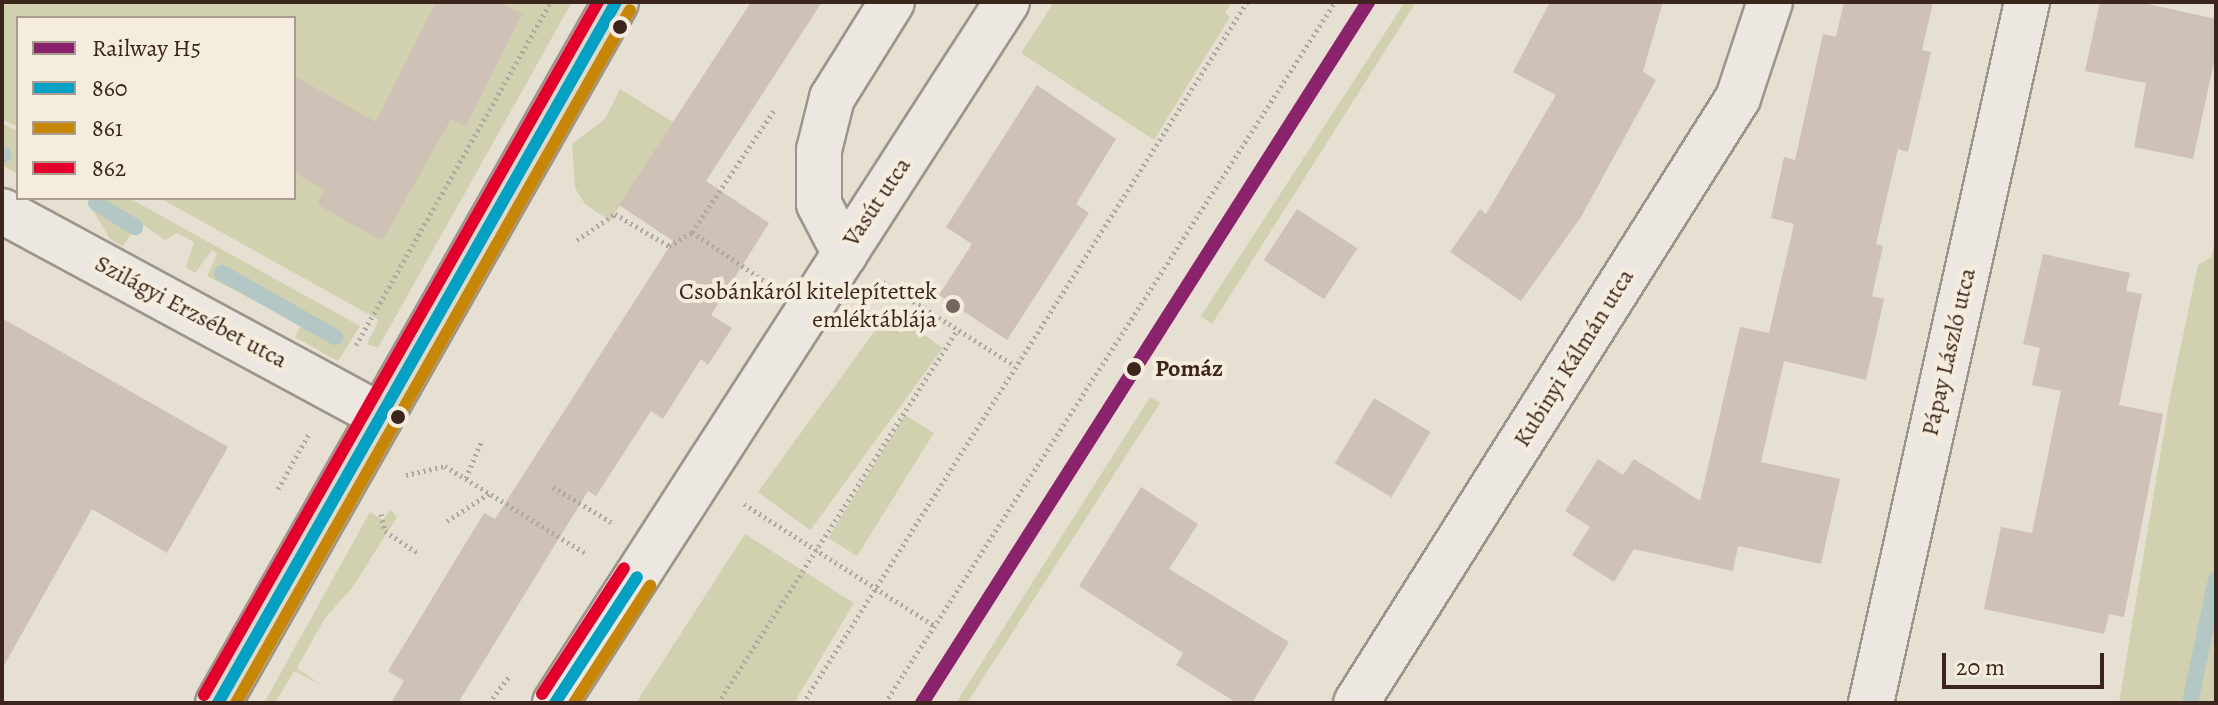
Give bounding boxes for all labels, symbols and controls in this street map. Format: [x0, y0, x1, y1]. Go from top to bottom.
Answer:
legend [16, 16, 296, 200]
unlabelled marker [612, 19, 628, 35]
text: Railway H5 [92, 32, 201, 64]
text: 860 [92, 72, 128, 104]
text: 861 [92, 112, 123, 144]
text: 862 [92, 152, 126, 184]
street label: Vasút utca [837, 152, 917, 252]
street label: Szilágyi Erzsébet utca [90, 249, 292, 375]
street label: Kubinyi Kálmán utca [1508, 264, 1640, 452]
street label: Pápay László utca [1916, 265, 1982, 439]
place label: Csobánkáról kitelepítettek emléktáblája [679, 278, 937, 334]
marker: Csobánkáról kitelepítettek emléktáblája [944, 297, 962, 315]
marker: Pomáz [1120, 355, 1148, 383]
place label: Pomáz [1155, 355, 1223, 383]
unlabelled marker [390, 409, 406, 425]
scale bar [1946, 637, 2108, 687]
text: 20 m [1956, 651, 2005, 683]

